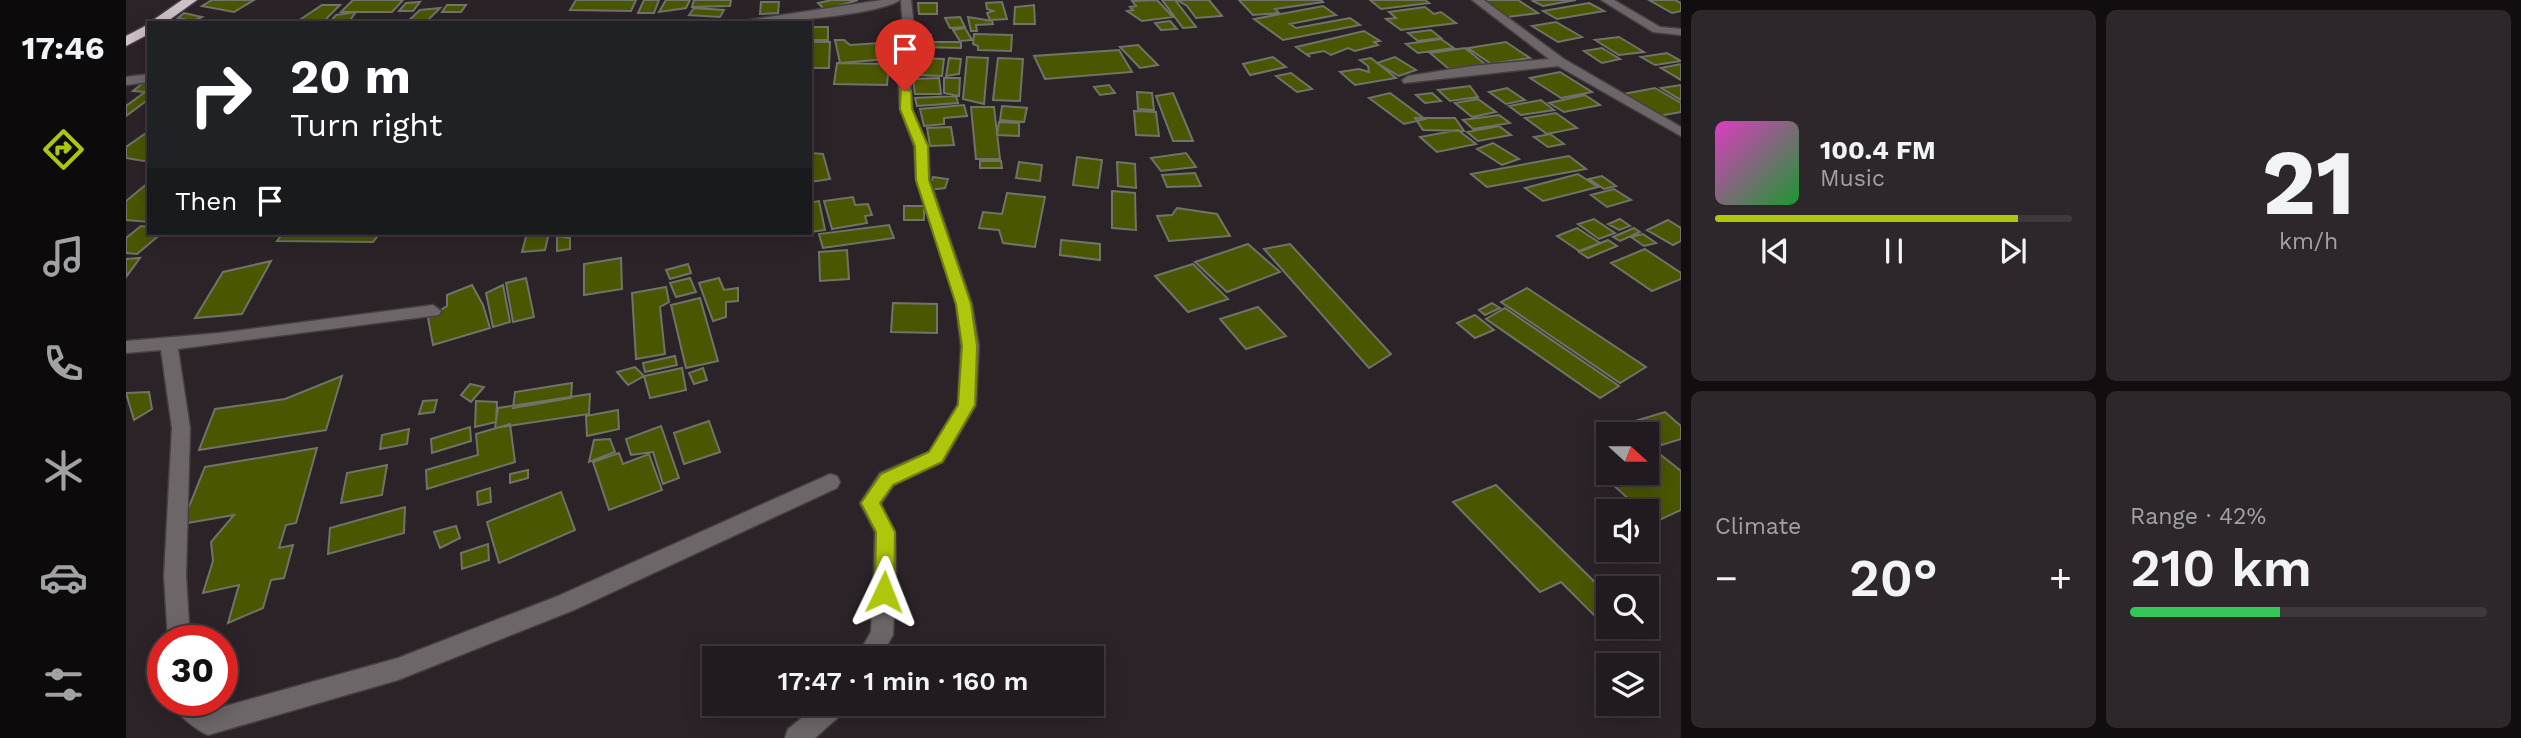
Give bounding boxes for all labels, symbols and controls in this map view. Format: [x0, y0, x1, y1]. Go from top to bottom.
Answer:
pin [875, 19, 935, 91]
text: 17:46 [22, 29, 104, 67]
icon: arrive [886, 30, 924, 68]
text: 20 m [290, 47, 411, 105]
icon: right [175, 49, 266, 140]
text: Turn right [290, 106, 442, 144]
icon: directions [39, 125, 88, 174]
text: 21 [2262, 129, 2355, 236]
text: 100.4 FM [1820, 135, 1936, 165]
text: Music [1820, 165, 1885, 192]
icon: arrive [251, 182, 289, 220]
text: Then [175, 186, 237, 216]
text: km/h [2279, 228, 2338, 255]
icon: music [39, 232, 88, 281]
icon: previous [1756, 232, 1794, 270]
icon: pause [1875, 232, 1913, 270]
icon: next [1994, 232, 2032, 270]
icon: phone [39, 339, 88, 388]
north arrow [1596, 422, 1659, 485]
map controls [1596, 422, 1659, 716]
icon: climate [39, 446, 88, 495]
button: sound [1596, 499, 1659, 562]
text: Range · 42% [2130, 503, 2266, 530]
text: Climate [1715, 513, 1801, 540]
text: 210 km [2130, 538, 2312, 599]
text: 20° [1849, 548, 1938, 609]
icon: car [39, 553, 88, 602]
position arrow [847, 555, 921, 629]
text: − [1715, 556, 1738, 600]
text: + [2049, 556, 2072, 600]
button: search [1596, 576, 1659, 639]
speed limit sign: 30 [147, 625, 238, 716]
button: layers [1596, 653, 1659, 716]
icon: filters [39, 660, 88, 709]
text: 17:47 · 1 min · 160 m [778, 666, 1028, 696]

